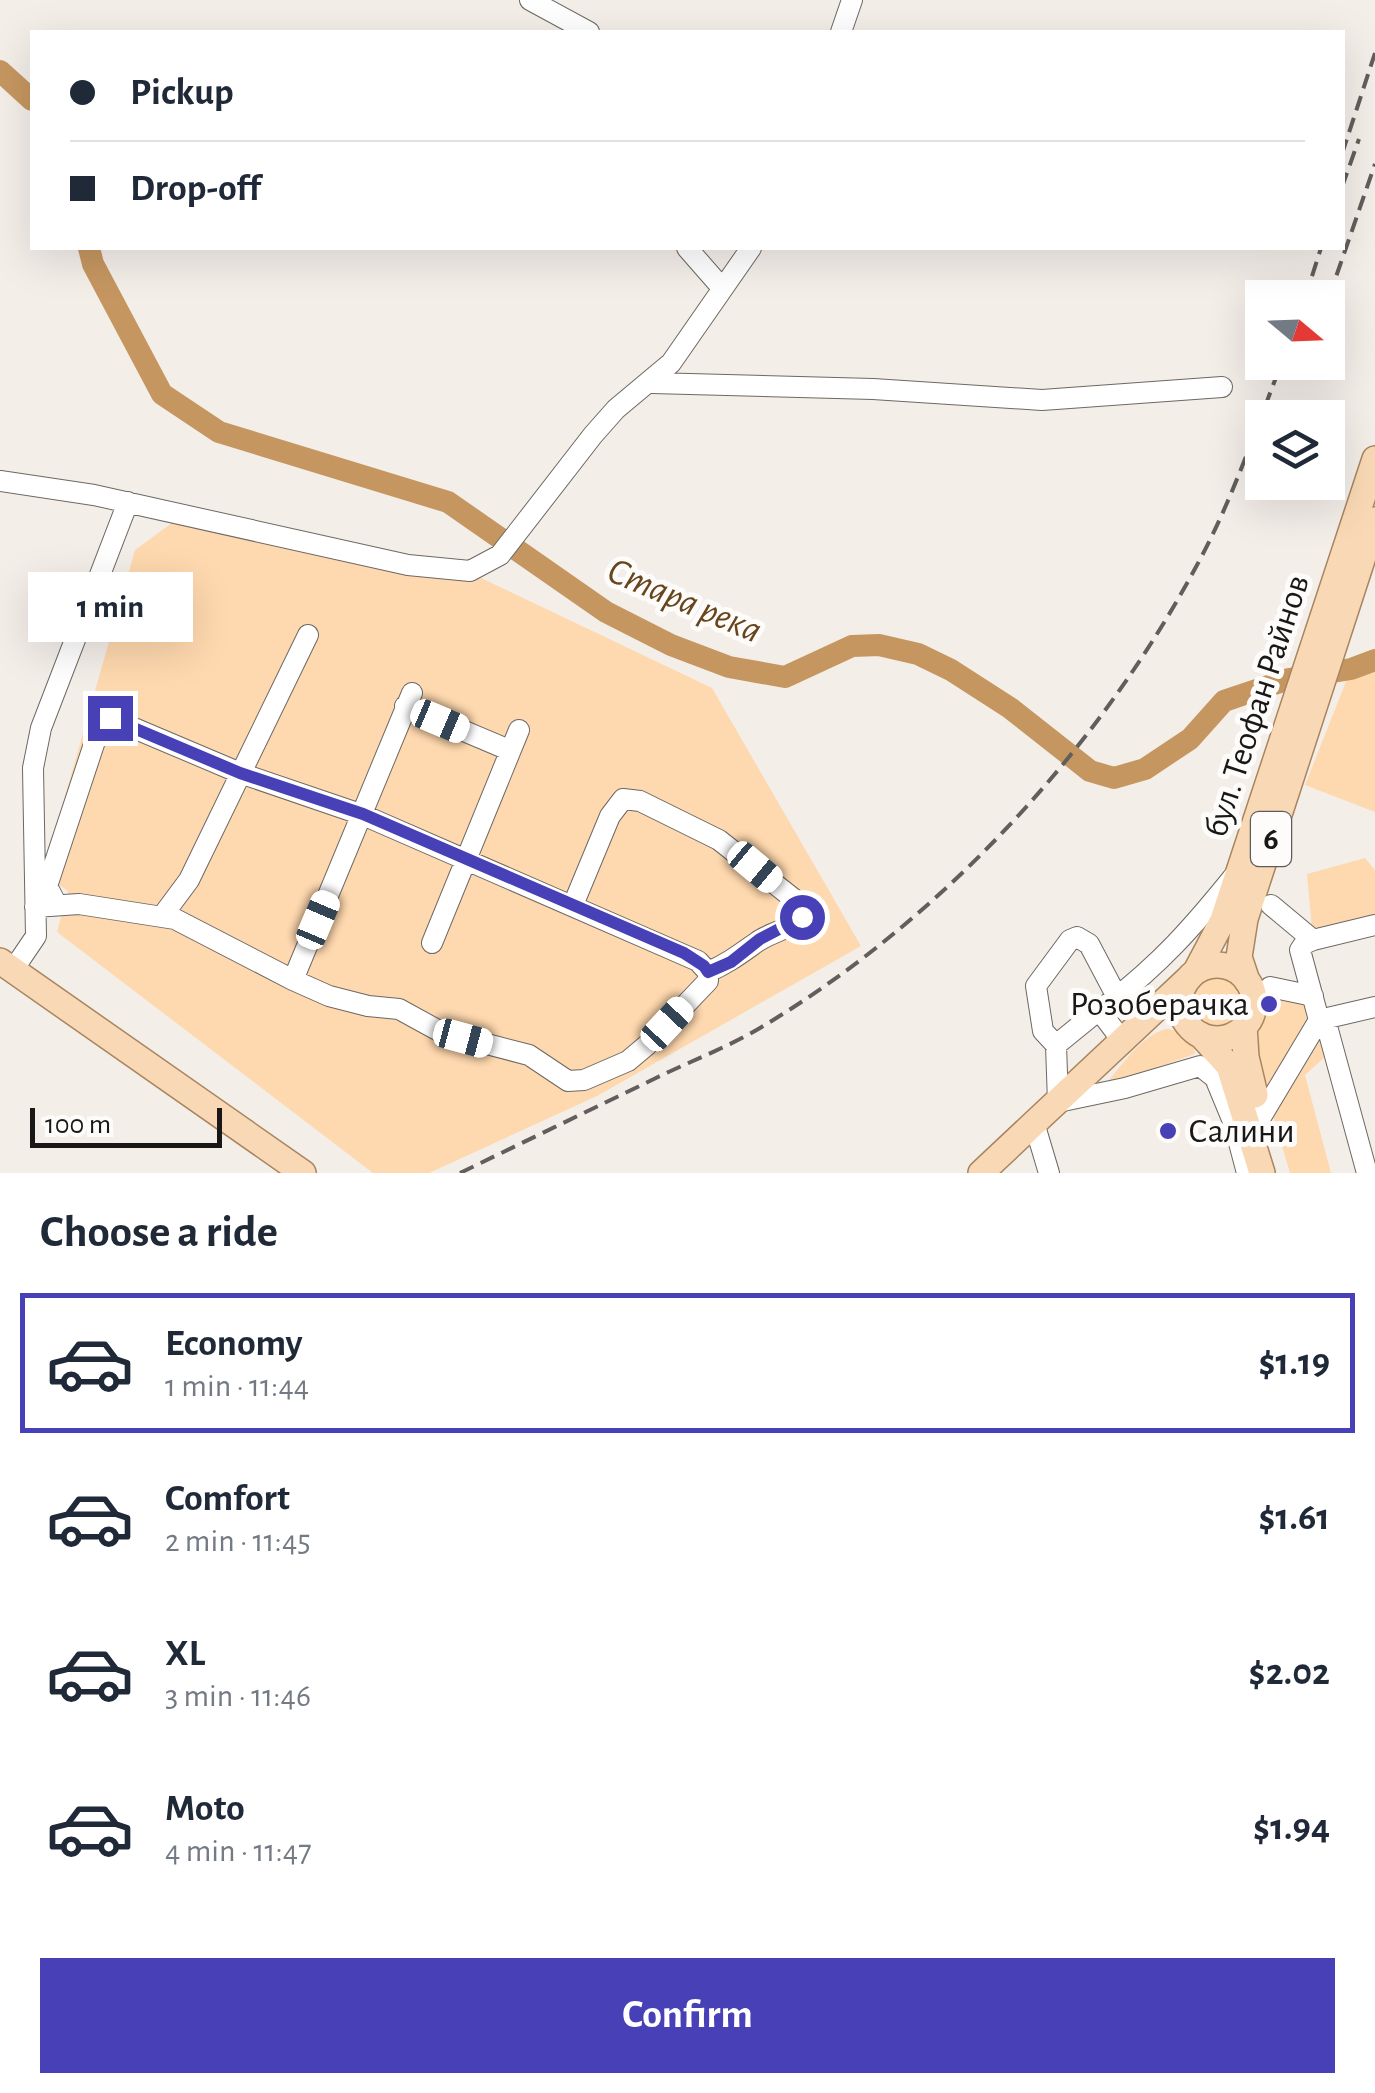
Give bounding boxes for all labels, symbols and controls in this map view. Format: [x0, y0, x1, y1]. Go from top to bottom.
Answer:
text: Pickup [130, 74, 234, 112]
text: Drop-off [130, 170, 261, 208]
north arrow [1245, 280, 1345, 380]
map controls [1245, 280, 1345, 500]
button: layers [1245, 400, 1345, 500]
water label: Стара река [601, 552, 767, 650]
street label: бул. Теофан Райнов [1198, 571, 1316, 841]
callout: 1 min [28, 573, 192, 643]
text: 1 min [77, 591, 144, 623]
car [407, 695, 473, 747]
route end [88, 696, 133, 741]
road number: 6 [1251, 812, 1291, 866]
car [722, 836, 788, 898]
car [292, 887, 344, 953]
route start [780, 895, 825, 940]
place label: Розоберачка [1069, 987, 1249, 1022]
car [636, 992, 698, 1056]
marker: Розоберачка [1258, 993, 1280, 1015]
car [430, 1016, 496, 1060]
scale bar [30, 1103, 222, 1148]
text: 100 m [45, 1111, 111, 1139]
place label: Салини [1188, 1114, 1295, 1149]
marker: Салини [1157, 1120, 1179, 1142]
text: Choose a ride [40, 1210, 278, 1255]
icon: car [45, 1318, 135, 1408]
text: Economy [165, 1325, 303, 1363]
text: $1.19 [1258, 1344, 1330, 1382]
text: 1 min · 11:44 [165, 1370, 309, 1402]
icon: car [45, 1473, 135, 1563]
text: Comfort [165, 1480, 290, 1518]
text: $1.61 [1258, 1499, 1330, 1537]
text: 2 min · 11:45 [165, 1525, 311, 1557]
icon: car [45, 1628, 135, 1718]
text: XL [165, 1635, 205, 1673]
text: $2.02 [1249, 1654, 1330, 1692]
text: 3 min · 11:46 [165, 1680, 311, 1712]
icon: car [45, 1783, 135, 1873]
text: Moto [165, 1790, 245, 1828]
text: $1.94 [1253, 1809, 1330, 1847]
text: 4 min · 11:47 [165, 1835, 312, 1867]
button: Confirm [40, 1958, 1335, 2073]

